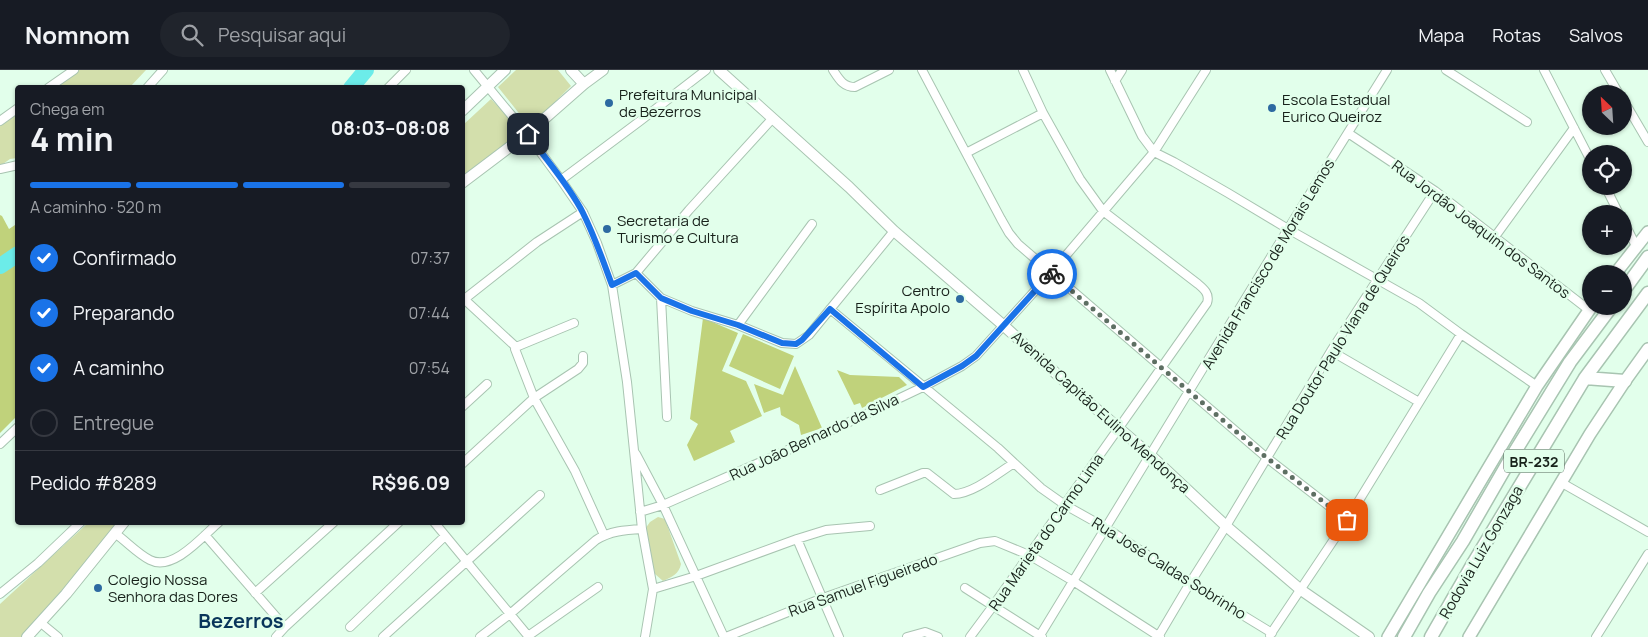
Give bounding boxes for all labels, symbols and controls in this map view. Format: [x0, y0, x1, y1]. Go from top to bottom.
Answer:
search box [160, 12, 510, 57]
text: Nomnom [25, 18, 130, 51]
icon: search [178, 21, 206, 49]
text: Pesquisar aqui [218, 22, 346, 48]
text: Mapa [1418, 23, 1464, 47]
text: Rotas [1492, 23, 1541, 47]
text: Salvos [1569, 23, 1623, 47]
place label: Prefeitura Municipal de Bezerros [619, 84, 757, 122]
north arrow [1582, 85, 1632, 135]
map controls [1582, 85, 1632, 315]
place label: Escola Estadual Eurico Queiroz [1282, 89, 1391, 127]
marker: Prefeitura Municipal de Bezerros [603, 97, 615, 109]
text: Chega em [30, 98, 105, 120]
marker: Escola Estadual Eurico Queiroz [1266, 102, 1278, 114]
pin [507, 113, 549, 155]
text: 08:03–08:08 [331, 115, 450, 141]
text: 4 min [30, 117, 114, 161]
icon: home [514, 120, 542, 148]
button: locate [1582, 145, 1632, 195]
street label: Avenida Francisco de Morais Lemos [1197, 155, 1339, 373]
street label: Rua Jordão Joaquim dos Santos [1387, 155, 1575, 303]
text: A caminho · 520 m [30, 196, 161, 218]
button: + [1582, 205, 1632, 255]
place label: Secretaria de Turismo e Cultura [617, 210, 739, 248]
marker: Secretaria de Turismo e Cultura [601, 223, 613, 235]
street label: Rua Doutor Paulo Viana de Queiros [1271, 231, 1415, 443]
icon: check [30, 244, 58, 272]
text: Confirmado [73, 245, 177, 271]
text: 07:37 [411, 247, 450, 269]
courier [1027, 249, 1077, 299]
icon: bike [1038, 260, 1066, 288]
button: − [1582, 265, 1632, 315]
place label: Centro Espírita Apolo [855, 280, 950, 318]
marker: Centro Espírita Apolo [954, 293, 966, 305]
icon: check [30, 299, 58, 327]
text: Preparando [73, 300, 175, 326]
text: 07:44 [408, 302, 450, 324]
street label: Avenida Capitão Eulino Mendonça [1007, 326, 1195, 498]
icon: check [30, 354, 58, 382]
text: A caminho [73, 355, 164, 381]
text: 07:54 [409, 357, 450, 379]
street label: Rua João Bernardo da Silva [726, 389, 902, 485]
text: Entregue [73, 410, 154, 436]
street label: Rua Marieta do Carmo Lima [984, 449, 1108, 615]
road number: BR-232 [1504, 450, 1564, 472]
text: Pedido #8289 [30, 470, 157, 496]
text: R$96.09 [372, 470, 450, 496]
street label: Rodovia Luiz Gonzaga [1434, 482, 1528, 622]
pin [1326, 499, 1368, 541]
icon: bag [1333, 506, 1361, 534]
street label: Rua José Caldas Sobrinho [1088, 512, 1250, 624]
street label: Rua Samuel Figueiredo [786, 548, 941, 622]
place label: Colegio Nossa Senhora das Dores [108, 569, 238, 607]
marker: Colegio Nossa Senhora das Dores [92, 582, 104, 594]
district label: Bezerros [198, 607, 284, 634]

